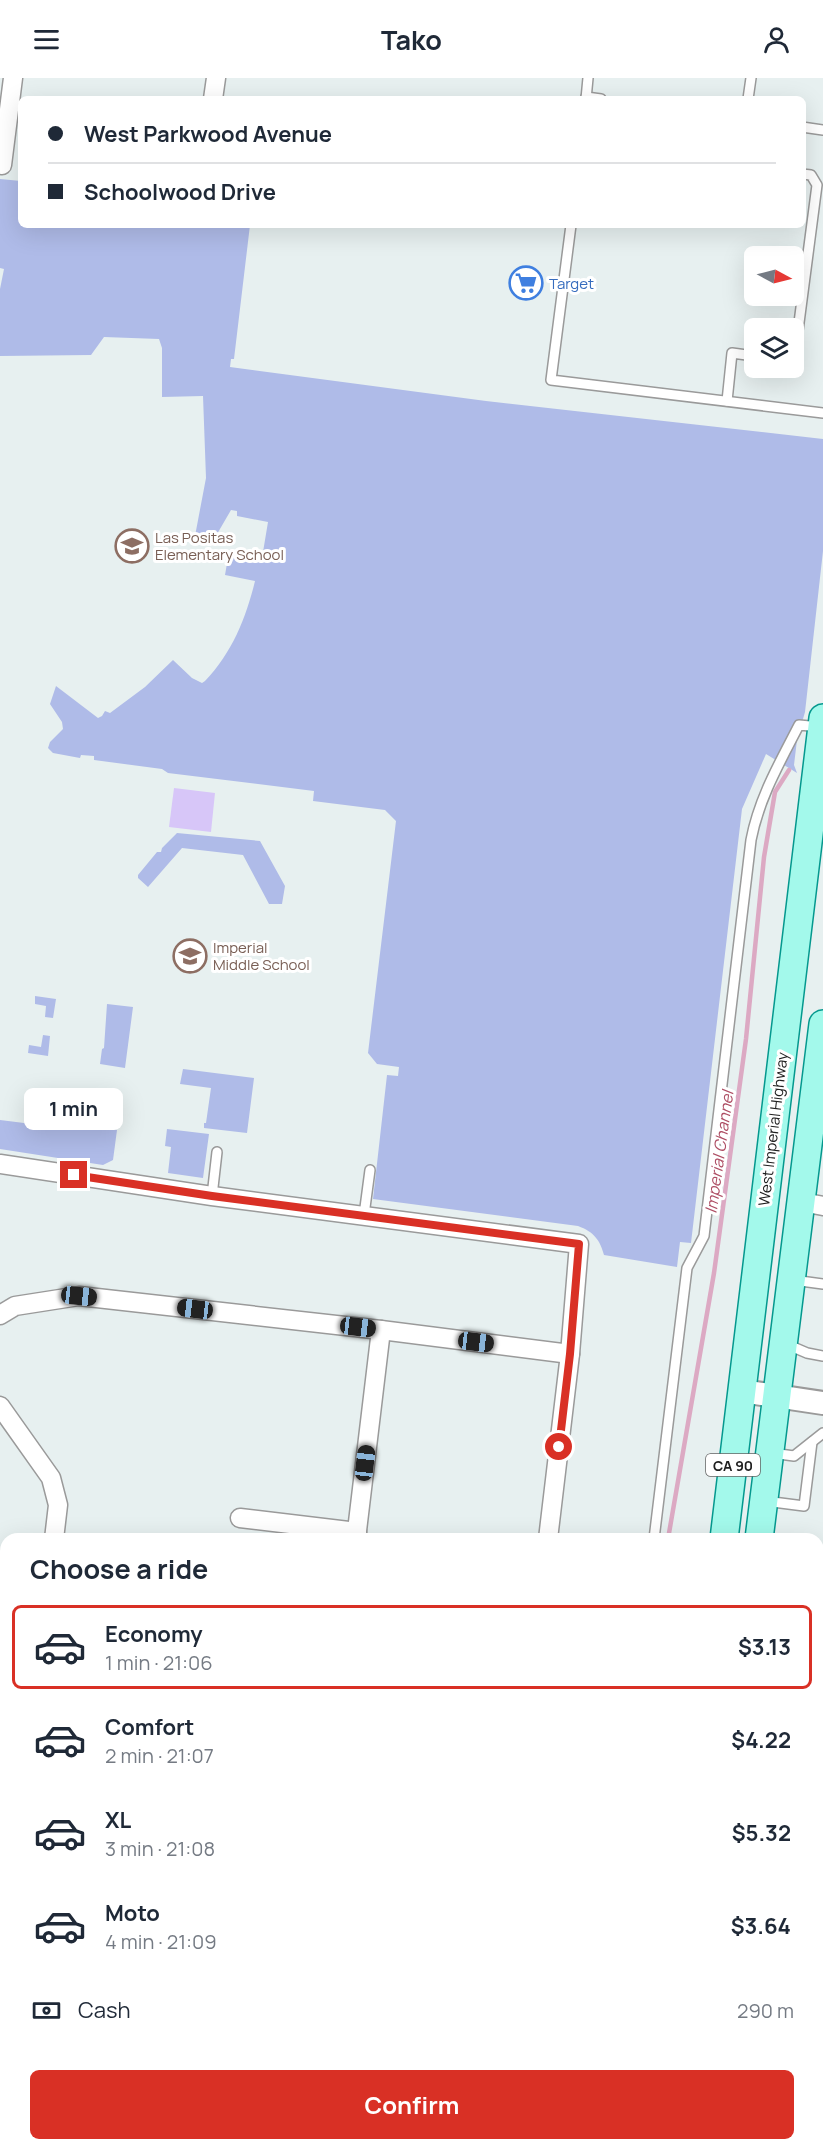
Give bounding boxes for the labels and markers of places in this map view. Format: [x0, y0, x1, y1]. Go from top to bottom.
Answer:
supermarket icon: Target [508, 265, 544, 301]
place label: Target [549, 273, 594, 294]
place label: Las Positas Elementary School [155, 527, 284, 565]
school or university icon: Las Positas Elementary School [114, 528, 150, 564]
place label: Imperial Middle School [213, 937, 310, 975]
school or university icon: Imperial Middle School [172, 938, 208, 974]

